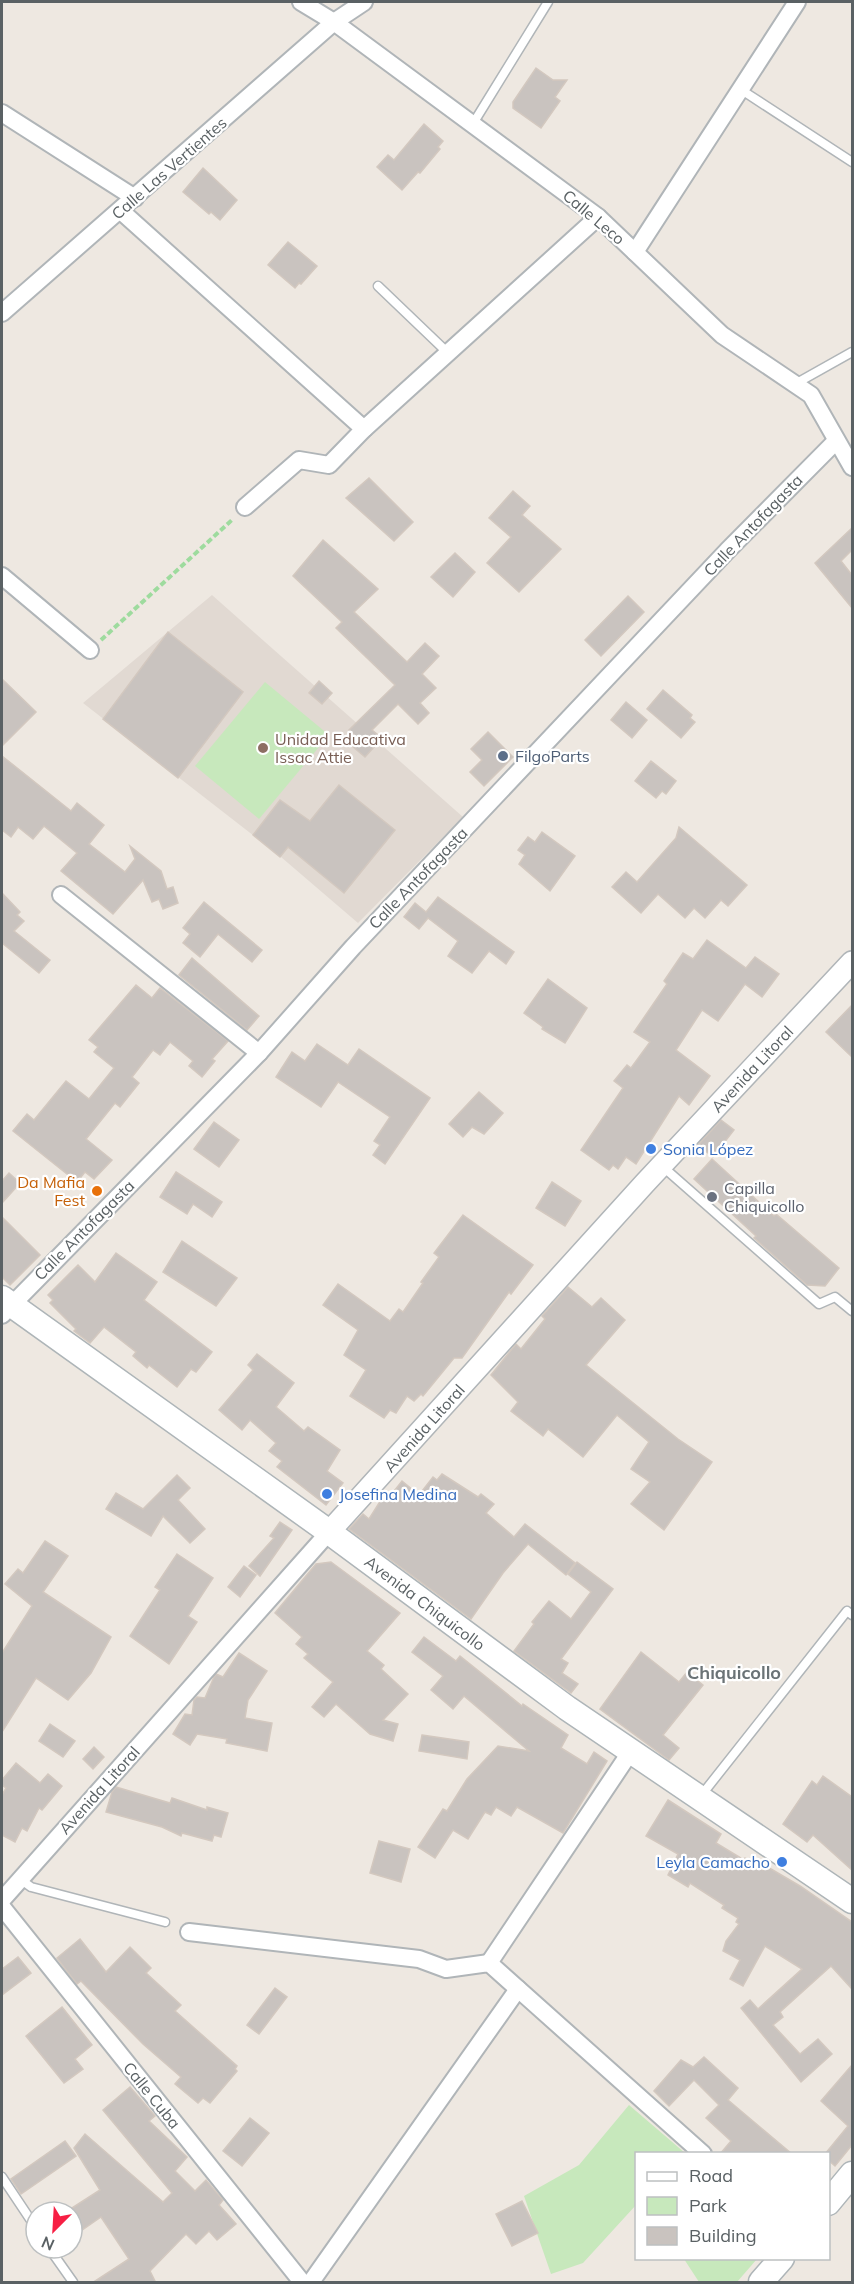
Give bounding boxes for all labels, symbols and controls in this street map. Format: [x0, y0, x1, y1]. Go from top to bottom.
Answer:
street label: Calle Las Vertientes [107, 113, 231, 223]
street label: Calle Leco [559, 185, 629, 249]
street label: Calle Antofagasta [699, 470, 807, 580]
place label: Unidad Educativa Issac Attie [275, 729, 406, 767]
marker: Unidad Educativa Issac Attie [256, 741, 270, 755]
place label: FilgoParts [515, 746, 590, 766]
marker: FilgoParts [496, 749, 510, 763]
street label: Calle Antofagasta [364, 823, 472, 933]
street label: Avenida Litoral [707, 1021, 797, 1117]
place label: Sonia López [663, 1139, 753, 1159]
marker: Sonia López [644, 1142, 658, 1156]
place label: Da Mafia Fest [17, 1172, 85, 1210]
street label: Calle Antofagasta [30, 1176, 138, 1284]
place label: Capilla Chiquicollo [724, 1178, 804, 1216]
marker: Da Mafia Fest [90, 1184, 104, 1198]
marker: Capilla Chiquicollo [705, 1190, 719, 1204]
street label: Avenida Litoral [379, 1380, 469, 1476]
place label: Josefina Medina [339, 1484, 457, 1504]
marker: Josefina Medina [320, 1487, 334, 1501]
street label: Avenida Chiquicollo [361, 1551, 489, 1655]
district label: Chiquicollo [687, 1661, 781, 1684]
street label: Avenida Litoral [54, 1742, 144, 1838]
place label: Leyla Camacho [656, 1852, 770, 1872]
marker: Leyla Camacho [775, 1855, 789, 1869]
street label: Calle Cuba [119, 2058, 185, 2132]
legend [635, 2152, 830, 2260]
text: Road [689, 2164, 733, 2187]
text: Park [689, 2194, 728, 2217]
north arrow [24, 2200, 84, 2260]
text: Building [689, 2224, 757, 2247]
text: N [38, 2232, 57, 2255]

